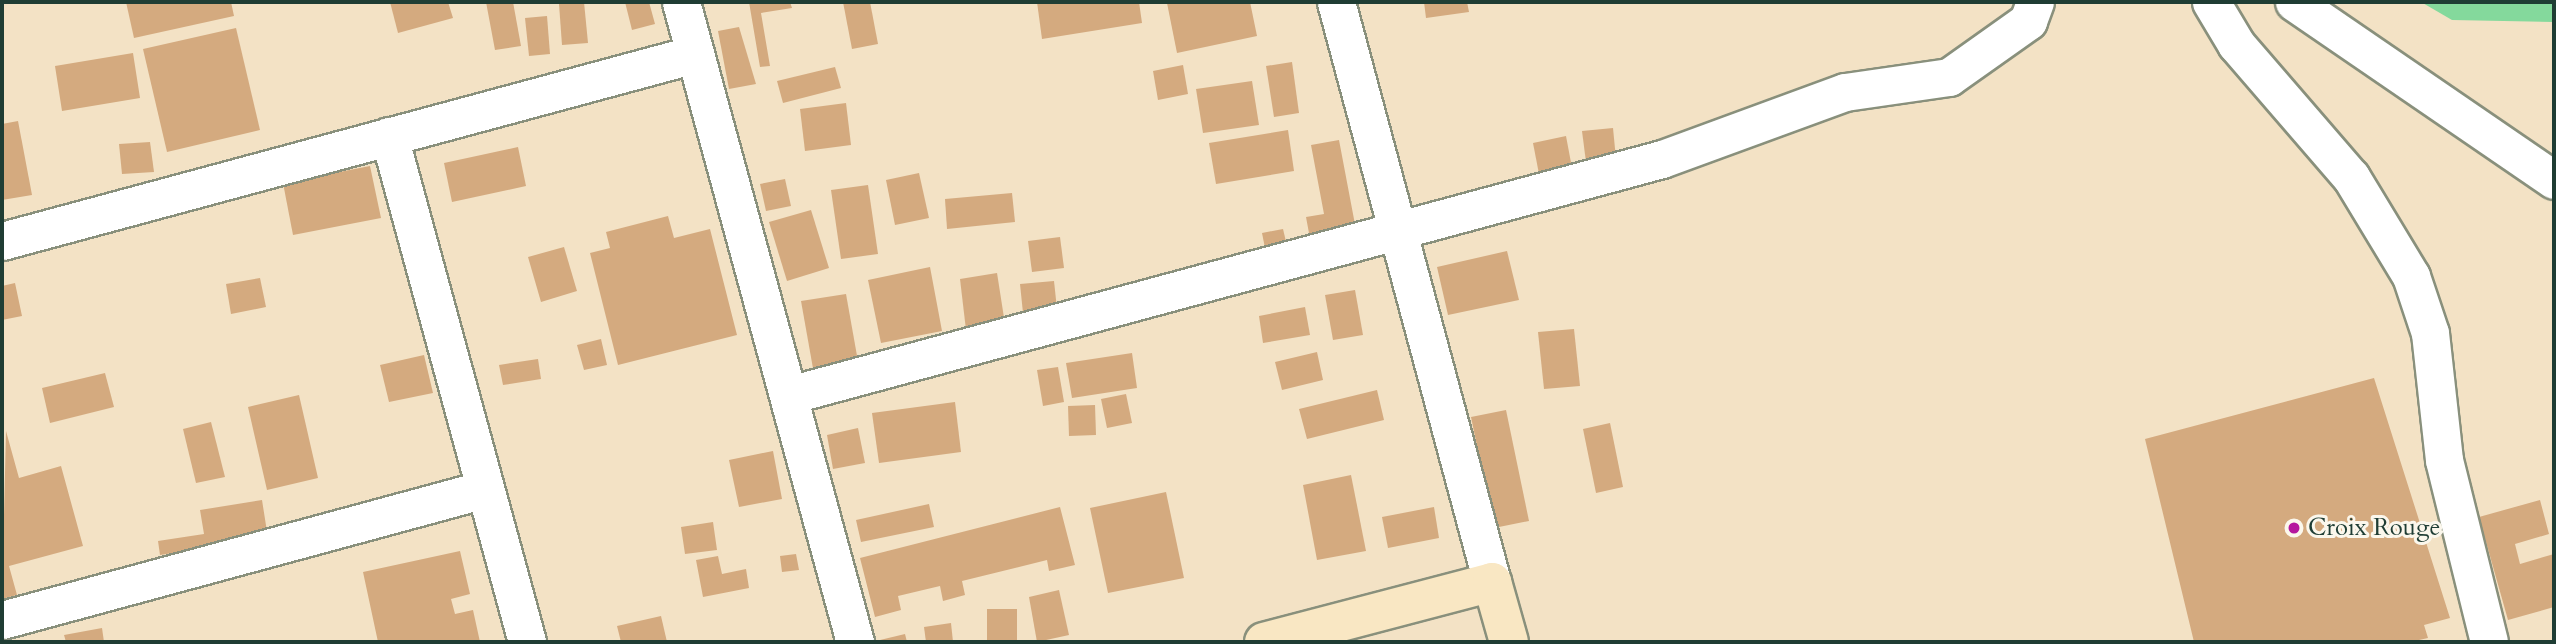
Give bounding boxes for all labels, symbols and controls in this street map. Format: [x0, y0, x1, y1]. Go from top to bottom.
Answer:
place label: Croix Rouge [2308, 514, 2440, 542]
marker: Croix Rouge [2286, 520, 2302, 536]

